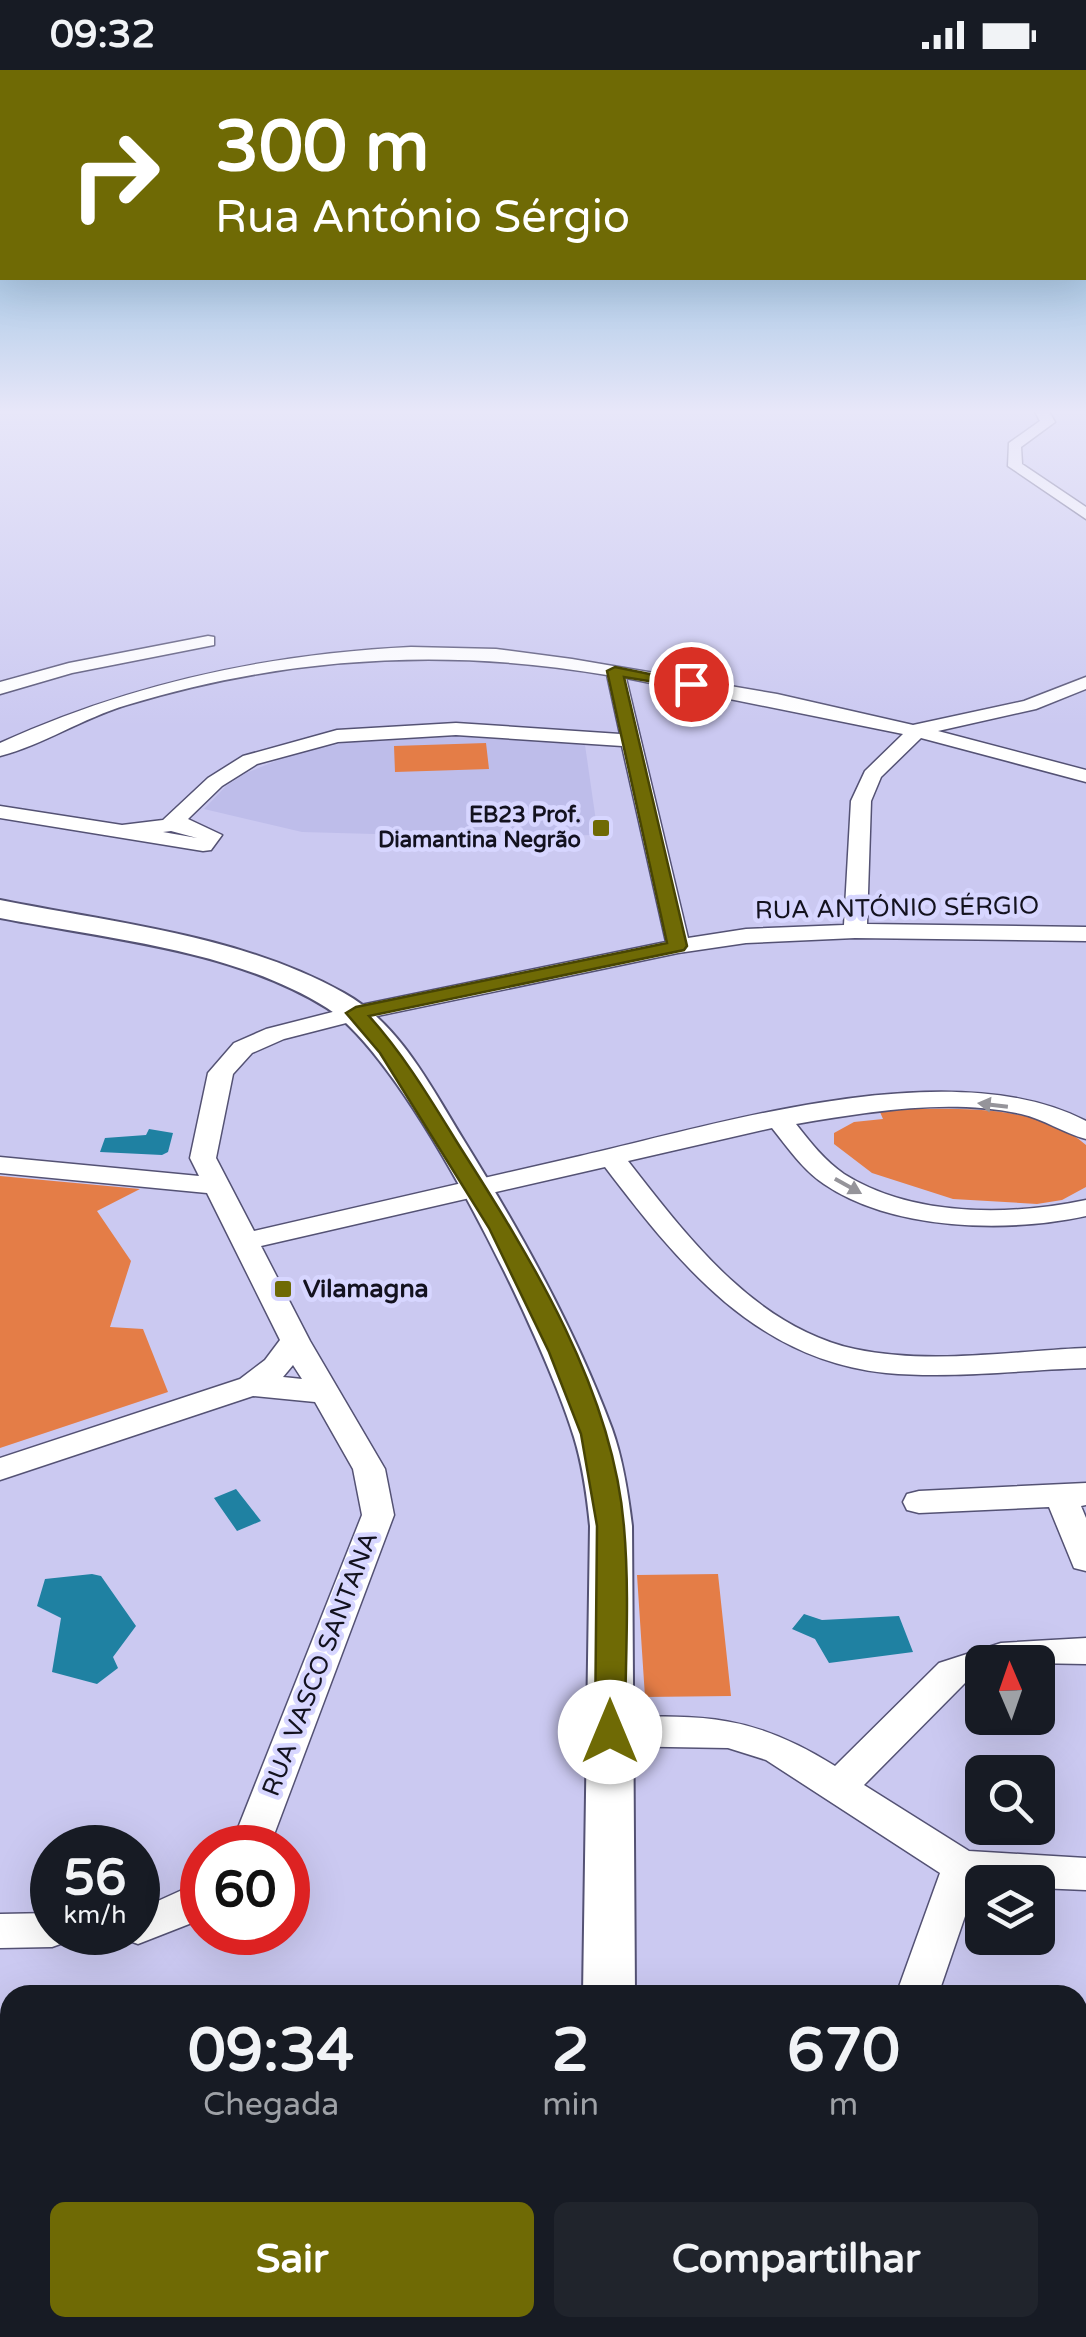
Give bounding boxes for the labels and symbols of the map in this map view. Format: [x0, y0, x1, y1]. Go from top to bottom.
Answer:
pin [649, 642, 734, 727]
place label: EB23 Prof. Diamantina Negrão [378, 802, 581, 853]
marker: EB23 Prof. Diamantina Negrão [590, 817, 612, 839]
street label: RUA ANTÓNIO SÉRGIO [754, 891, 1040, 925]
one-way arrow [977, 1097, 1009, 1113]
one-way arrow [834, 1177, 862, 1195]
place label: Vilamagna [303, 1274, 429, 1304]
marker: Vilamagna [272, 1278, 294, 1300]
street label: RUA VASCO SANTANA [256, 1528, 384, 1800]
north arrow [965, 1645, 1055, 1735]
position arrow [558, 1680, 662, 1784]
speed limit sign: 60 [180, 1825, 310, 1955]

